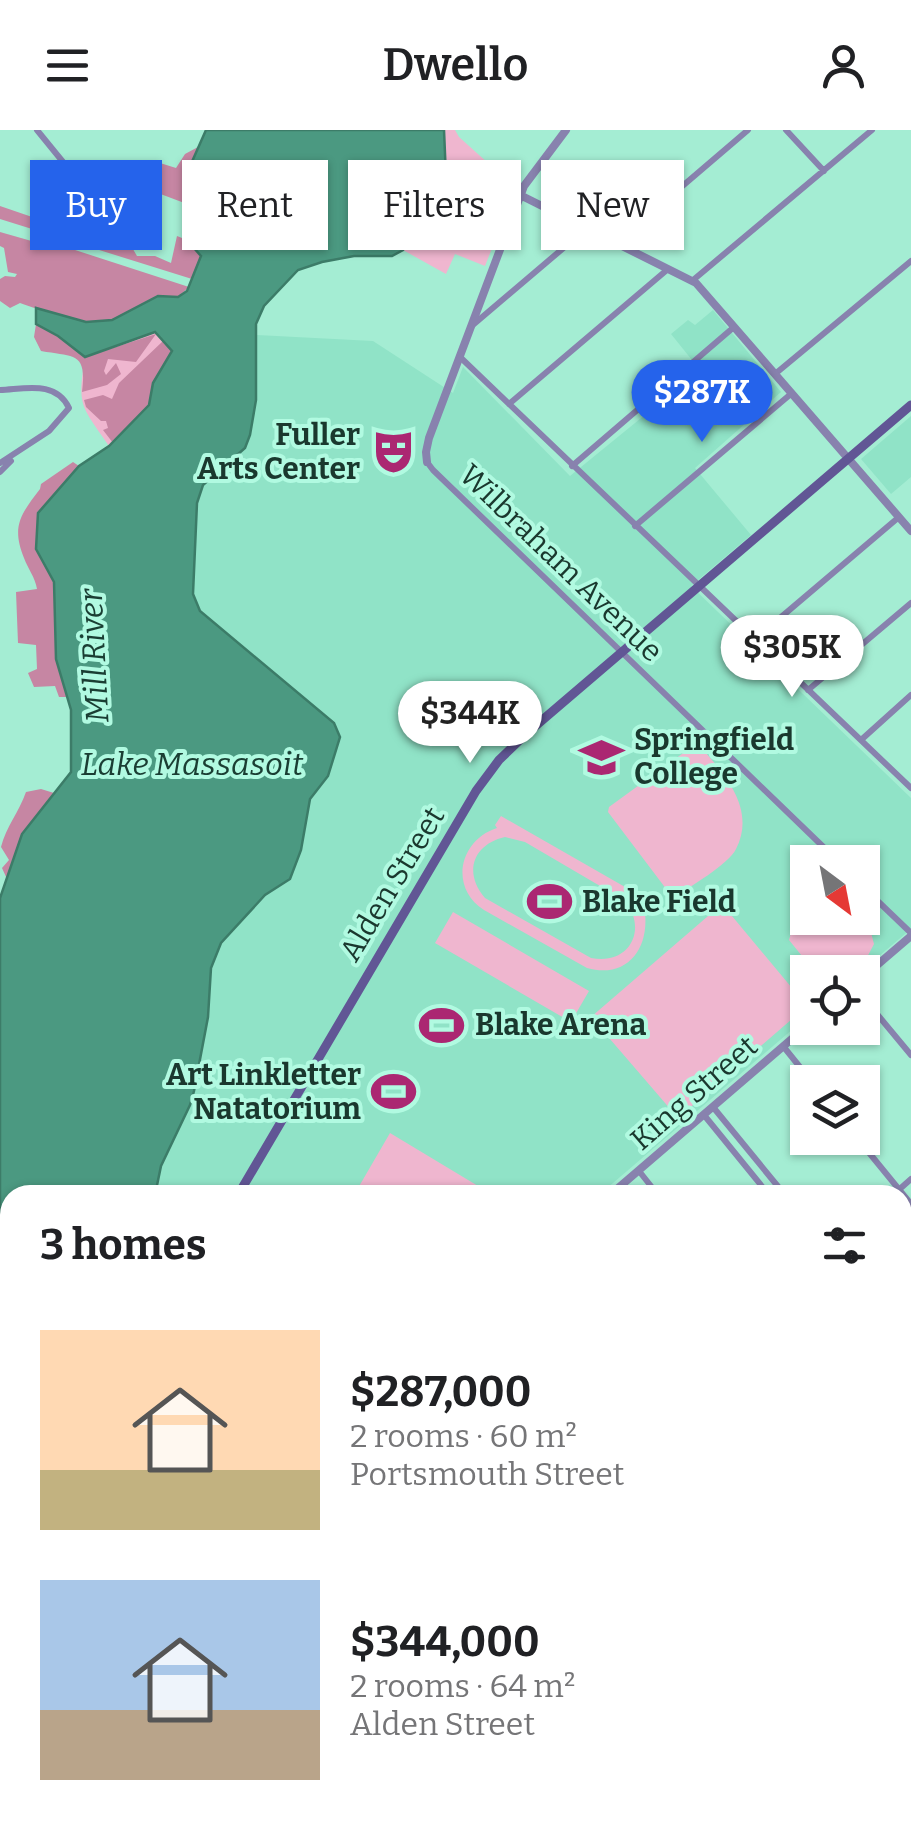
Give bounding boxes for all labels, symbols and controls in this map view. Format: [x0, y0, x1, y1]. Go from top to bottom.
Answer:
icon: menu [40, 38, 95, 93]
text: Dwello [383, 38, 528, 92]
icon: person [816, 38, 871, 93]
chip: Buy [30, 160, 162, 250]
chip: Rent [182, 160, 328, 250]
chip: Filters [348, 160, 521, 250]
chip: New [541, 160, 684, 250]
pin: $287K [632, 360, 772, 445]
text: $287K [654, 373, 750, 411]
place label: Fuller Arts Center [197, 417, 360, 487]
theatre icon: Fuller Arts Center [369, 428, 417, 476]
street label: Wilbraham Avenue [452, 457, 670, 669]
water label: Mill River [71, 586, 116, 724]
pin: $305K [722, 615, 862, 700]
text: $305K [743, 628, 841, 666]
pin: $344K [400, 681, 540, 766]
text: $344K [420, 694, 520, 732]
place label: Springfield College [634, 722, 794, 792]
school or university icon: Springfield College [577, 733, 625, 781]
water label: Lake Massasoit [81, 745, 304, 783]
street label: Alden Street [332, 800, 452, 968]
north arrow [790, 845, 880, 935]
map controls [790, 845, 880, 1155]
sports icon: Blake Field [525, 878, 573, 926]
place label: Blake Field [582, 884, 736, 920]
button: locate [790, 955, 880, 1045]
sports icon: Blake Arena [418, 1001, 466, 1049]
place label: Blake Arena [475, 1007, 646, 1043]
street label: King Street [623, 1028, 765, 1158]
place label: Art Linkletter Natatorium [166, 1057, 361, 1127]
button: layers [790, 1065, 880, 1155]
sports icon: Art Linkletter Natatorium [370, 1068, 418, 1116]
icon: filters [817, 1218, 872, 1273]
text: 3 homes [40, 1220, 206, 1270]
text: $287,000 [350, 1367, 531, 1417]
icon: home [120, 1370, 240, 1490]
text: 2 rooms · 60 m² [350, 1417, 577, 1455]
text: Portsmouth Street [350, 1455, 624, 1493]
text: $344,000 [350, 1617, 540, 1667]
icon: home [120, 1620, 240, 1740]
text: 2 rooms · 64 m² [350, 1667, 575, 1705]
text: Alden Street [350, 1705, 535, 1743]

